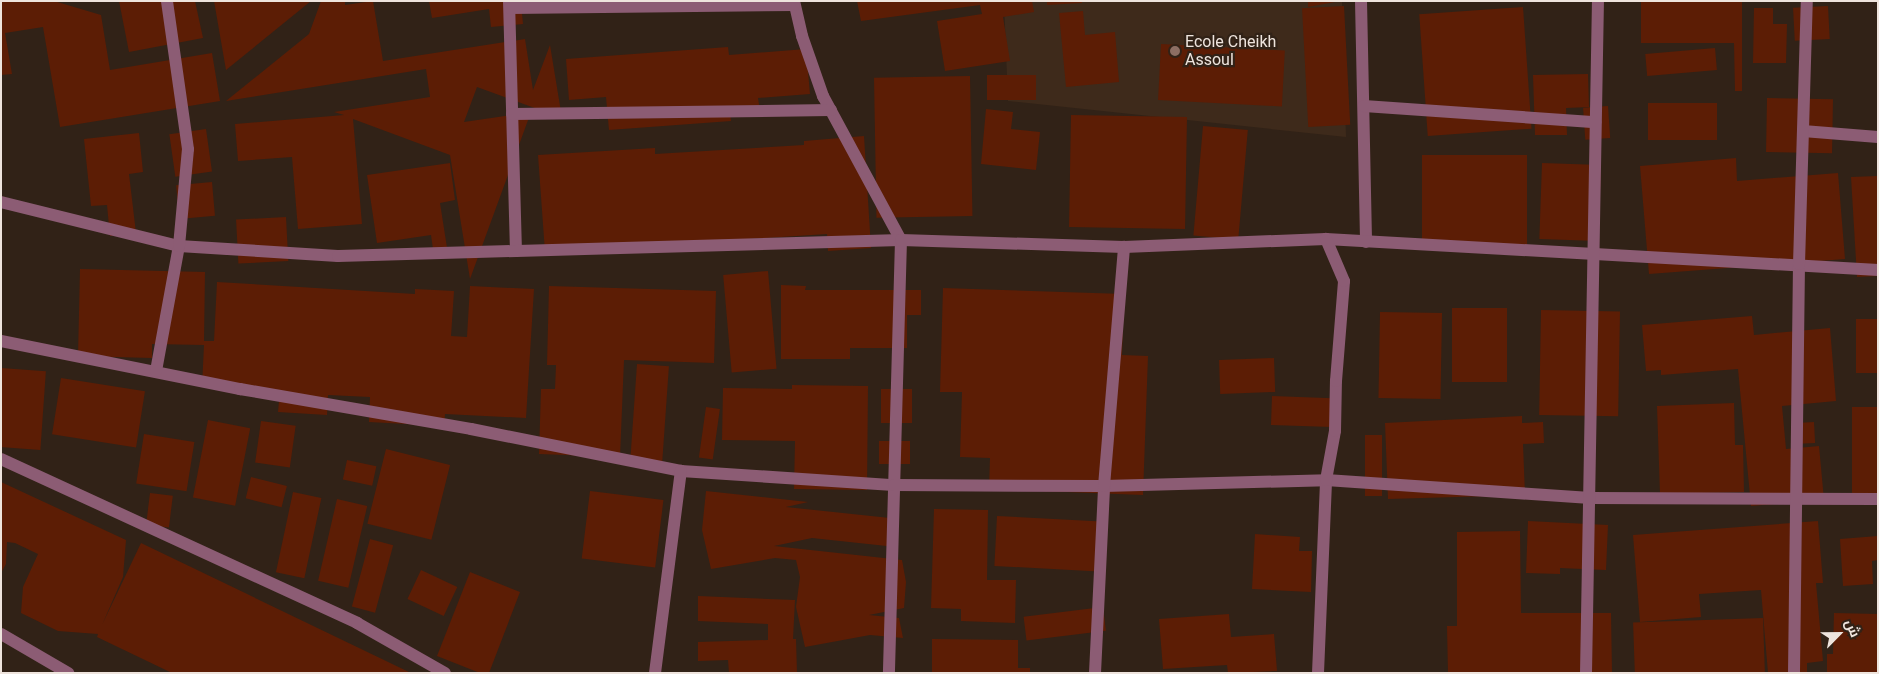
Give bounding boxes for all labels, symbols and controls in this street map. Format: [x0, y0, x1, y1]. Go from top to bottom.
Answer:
place label: Ecole Cheikh Assoul [1185, 32, 1276, 70]
marker: Ecole Cheikh Assoul [1169, 45, 1181, 57]
north arrow [1814, 609, 1864, 659]
text: ش [1842, 617, 1864, 640]

